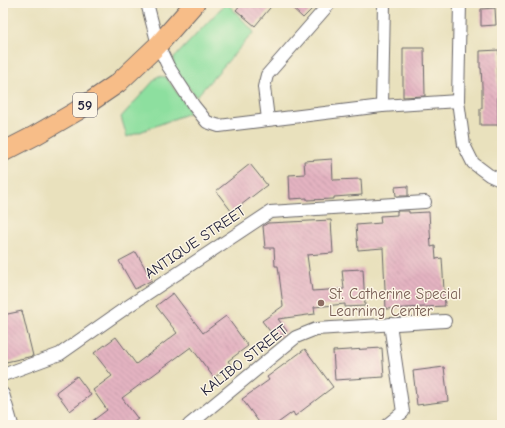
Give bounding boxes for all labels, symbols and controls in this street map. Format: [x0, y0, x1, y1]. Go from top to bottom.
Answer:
road number: 59 [73, 93, 97, 117]
street label: ANTIQUE STREET [141, 201, 249, 282]
place label: St. Catherine Special Learning Center [329, 285, 461, 320]
marker: St. Catherine Special Learning Center [316, 298, 326, 308]
street label: KALIBO STREET [197, 320, 291, 400]

